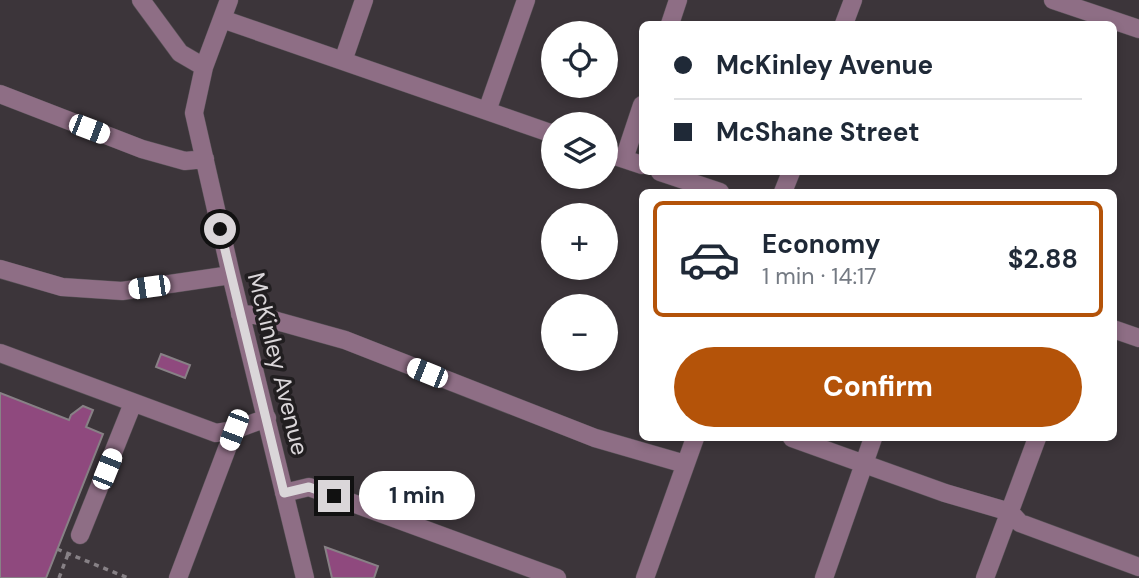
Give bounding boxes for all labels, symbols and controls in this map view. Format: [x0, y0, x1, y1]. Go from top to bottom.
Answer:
map controls [541, 21, 618, 371]
button: locate [541, 21, 618, 98]
text: McKinley Avenue [716, 48, 933, 82]
car [66, 112, 113, 146]
button: layers [541, 112, 618, 189]
text: McShane Street [716, 115, 919, 149]
button: + [541, 203, 618, 280]
route start [204, 213, 236, 245]
text: Economy [762, 227, 880, 261]
icon: car [678, 228, 741, 291]
text: $2.88 [1008, 242, 1078, 276]
text: 1 min · 14:17 [762, 261, 877, 291]
street label: McKinley Avenue [241, 269, 316, 458]
car [127, 274, 172, 300]
button: − [541, 294, 618, 371]
button: Confirm [674, 347, 1082, 427]
car [404, 355, 451, 391]
car [217, 407, 252, 453]
car [90, 446, 125, 492]
callout: 1 min [358, 472, 474, 520]
route end [318, 480, 350, 512]
text: 1 min [389, 480, 445, 510]

